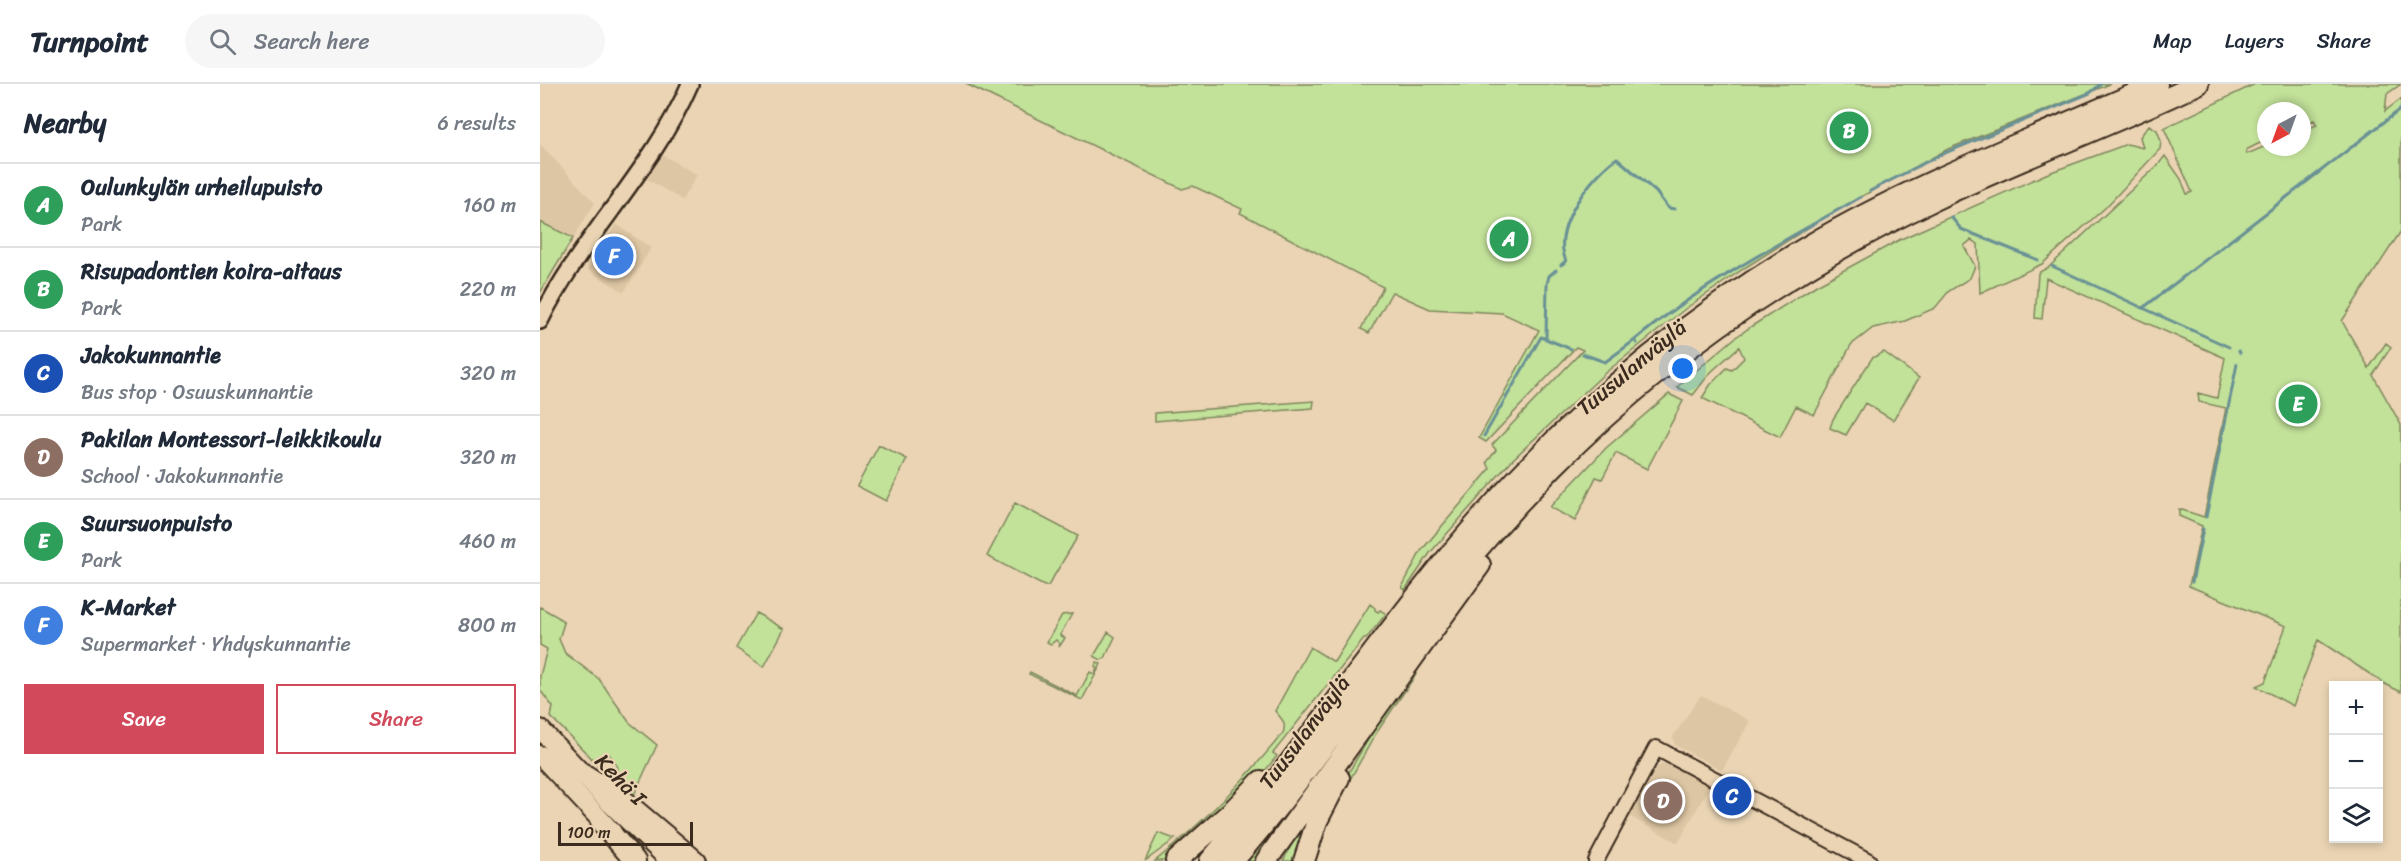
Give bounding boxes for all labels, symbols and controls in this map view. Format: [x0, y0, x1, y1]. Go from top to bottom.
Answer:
search box [185, 14, 605, 68]
text: Turnpoint [30, 17, 149, 66]
text: Search here [254, 22, 370, 61]
text: Map [2153, 22, 2192, 60]
text: Layers [2225, 22, 2284, 60]
text: Share [2317, 22, 2371, 60]
icon: search [206, 25, 239, 58]
text: Nearby [24, 100, 106, 146]
north arrow [2257, 102, 2311, 156]
text: 6 results [437, 106, 516, 141]
pin: B [1830, 108, 1868, 154]
text: Oulunkylän urheilupuisto [81, 168, 322, 207]
text: A [37, 188, 50, 223]
text: 160 m [463, 188, 516, 223]
text: Park [81, 207, 122, 242]
pin: A [1490, 216, 1528, 262]
pin: F [594, 234, 634, 279]
text: Risupadontien koira-aitaus [81, 252, 342, 291]
text: B [37, 272, 50, 307]
text: 220 m [460, 272, 516, 307]
text: Park [81, 291, 122, 326]
street label: Tuusulanväylä [1567, 308, 1696, 426]
text: Jakokunnantie [81, 336, 221, 375]
your location [1668, 354, 1697, 383]
text: C [37, 356, 50, 391]
text: 320 m [460, 356, 516, 391]
text: Bus stop · Osuuskunnantie [81, 375, 313, 410]
pin: E [2278, 382, 2318, 426]
text: Pakilan Montessori-leikkikoulu [81, 420, 381, 459]
text: D [38, 440, 49, 475]
text: 320 m [460, 440, 516, 475]
text: School · Jakokunnantie [81, 459, 283, 494]
text: Suursuonpuisto [81, 504, 232, 543]
text: E [38, 524, 49, 559]
text: 460 m [459, 524, 516, 559]
text: Park [81, 543, 122, 578]
text: K-Market [81, 588, 175, 627]
text: F [38, 608, 49, 643]
text: 800 m [458, 608, 516, 643]
text: Supermarket · Yhdyskunnantie [81, 627, 351, 662]
street label: Tuusulanväylä [1248, 666, 1361, 798]
map controls [2329, 681, 2383, 843]
button: + [2329, 681, 2383, 735]
button: Save [24, 684, 264, 754]
button: Share [276, 684, 516, 754]
button: − [2329, 735, 2383, 789]
street label: Kehä I [585, 744, 657, 816]
pin: C [1712, 774, 1752, 818]
pin: D [1644, 778, 1682, 824]
button: layers [2329, 789, 2383, 843]
text: 100 m [567, 818, 611, 847]
scale bar [558, 819, 693, 846]

